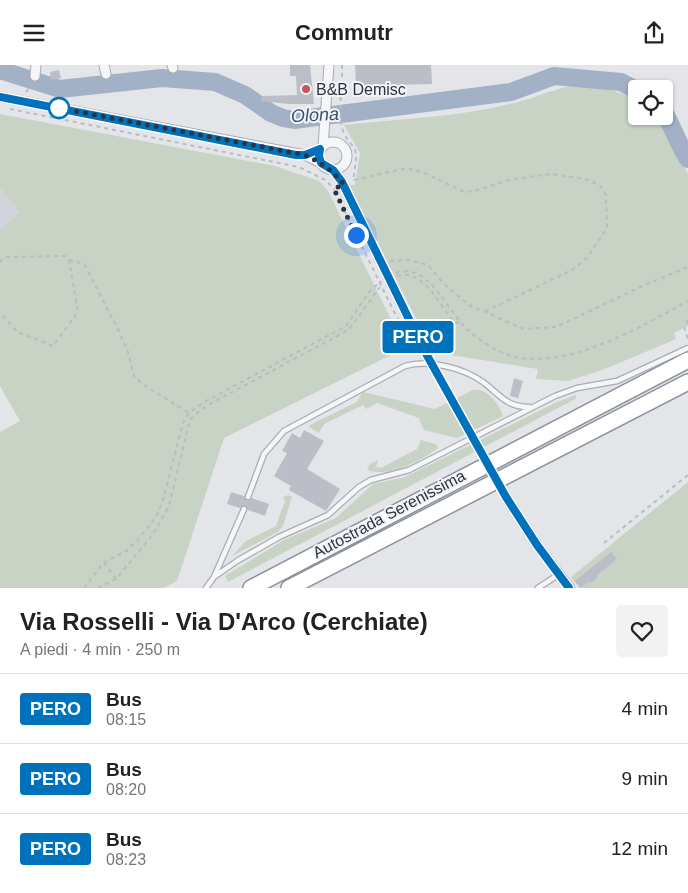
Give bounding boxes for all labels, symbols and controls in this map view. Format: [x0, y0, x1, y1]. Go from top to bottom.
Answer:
icon: menu [20, 19, 48, 47]
icon: share [640, 19, 668, 47]
text: Commutr [295, 20, 393, 45]
map controls [628, 80, 673, 125]
button: locate [628, 80, 673, 125]
place label: B&B Demisc [316, 81, 406, 98]
marker: B&B Demisc [300, 83, 312, 95]
unlabelled marker [48, 97, 70, 119]
water label: Olona [290, 104, 340, 126]
your location [344, 223, 369, 248]
line badge: PERO [383, 321, 453, 353]
text: PERO [392, 327, 444, 347]
street label: Autostrada Serenissima [310, 467, 468, 561]
button: heart [616, 605, 668, 657]
text: Via Rosselli - Via D'Arco (Cerchiate) [20, 608, 428, 635]
text: A piedi · 4 min · 250 m [20, 641, 180, 658]
text: Bus [106, 689, 142, 710]
text: 4 min [622, 698, 668, 719]
text: PERO [30, 699, 81, 719]
text: 08:15 [106, 711, 146, 728]
text: Bus [106, 759, 142, 780]
text: 9 min [622, 768, 668, 789]
text: PERO [30, 769, 81, 789]
text: 08:20 [106, 781, 146, 798]
text: Bus [106, 829, 142, 850]
text: 12 min [611, 838, 668, 859]
text: PERO [30, 839, 81, 859]
text: 08:23 [106, 851, 146, 868]

